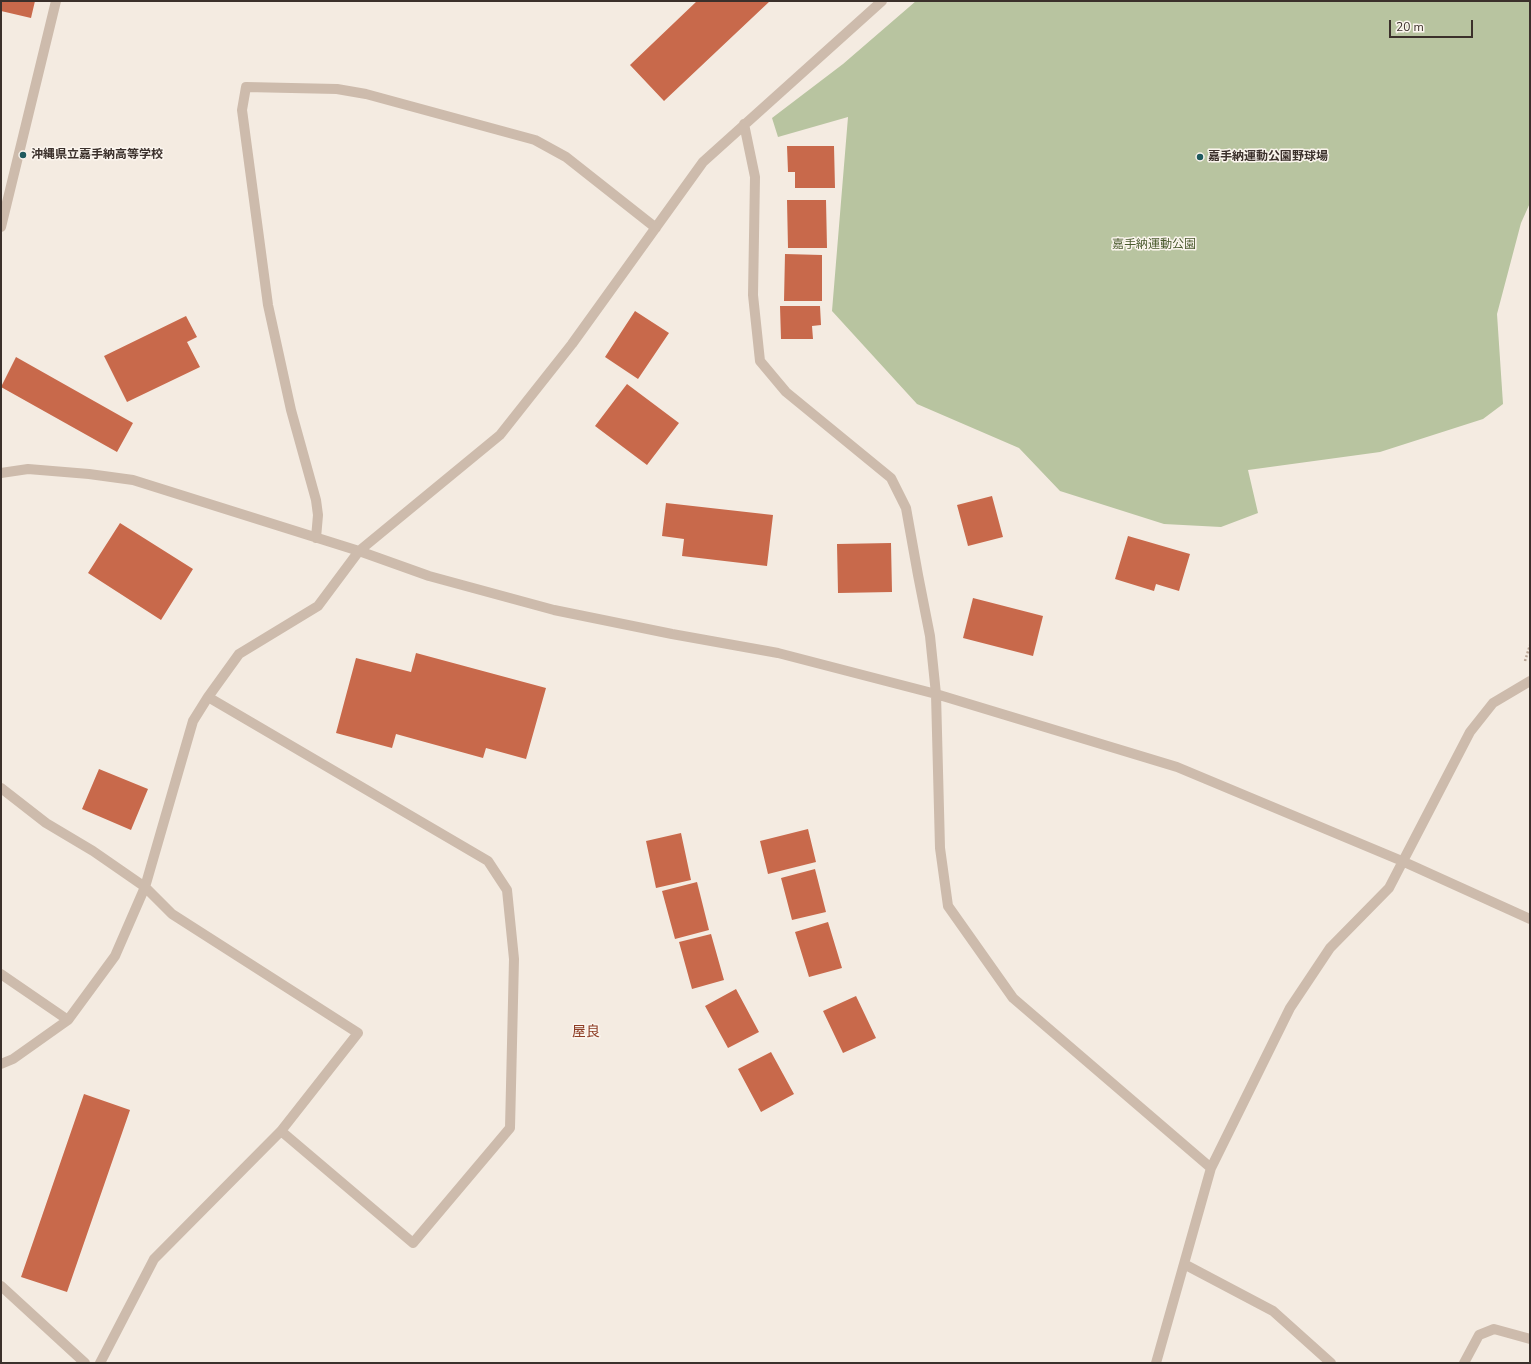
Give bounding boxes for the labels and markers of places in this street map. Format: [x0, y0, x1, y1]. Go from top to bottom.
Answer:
place label: 沖縄県立嘉手納高等学校 [31, 148, 163, 162]
marker: 沖縄県立嘉手納高等学校 [18, 150, 28, 160]
place label: 嘉手納運動公園野球場 [1208, 150, 1328, 164]
marker: 嘉手納運動公園野球場 [1195, 152, 1205, 162]

